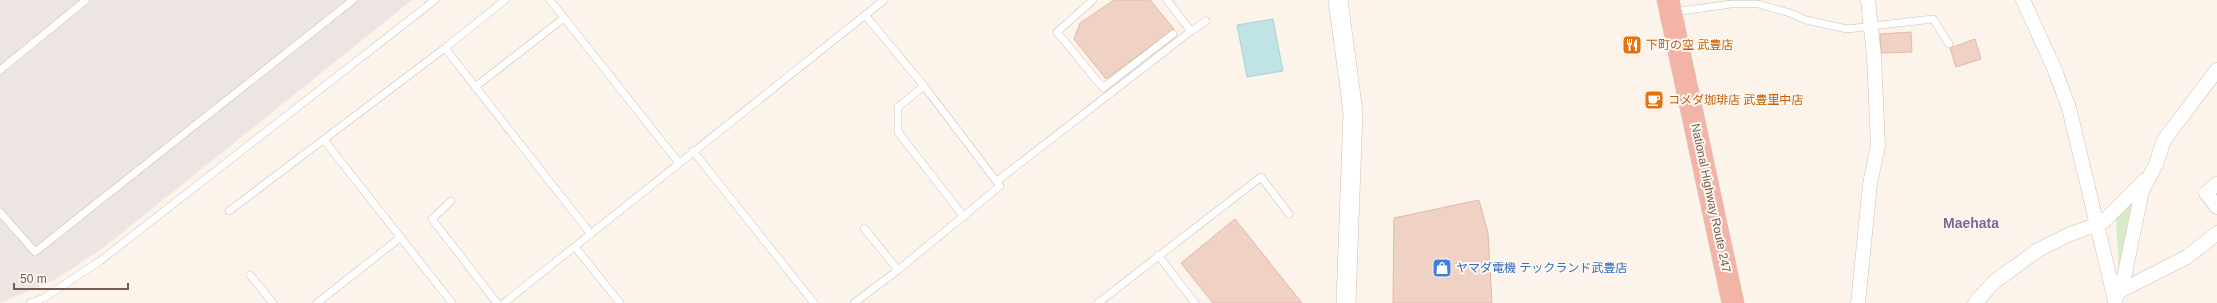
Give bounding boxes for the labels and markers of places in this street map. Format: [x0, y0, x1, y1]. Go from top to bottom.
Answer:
restaurant icon: 下町の空 武豊店 [1621, 34, 1643, 56]
place label: 下町の空 武豊店 [1646, 38, 1733, 52]
cafe icon: コメダ珈琲店 武豊里中店 [1643, 89, 1665, 111]
place label: コメダ珈琲店 武豊里中店 [1668, 93, 1803, 107]
shop icon: ヤマダ電機 テックランド武豊店 [1431, 257, 1453, 279]
place label: ヤマダ電機 テックランド武豊店 [1456, 261, 1627, 275]

